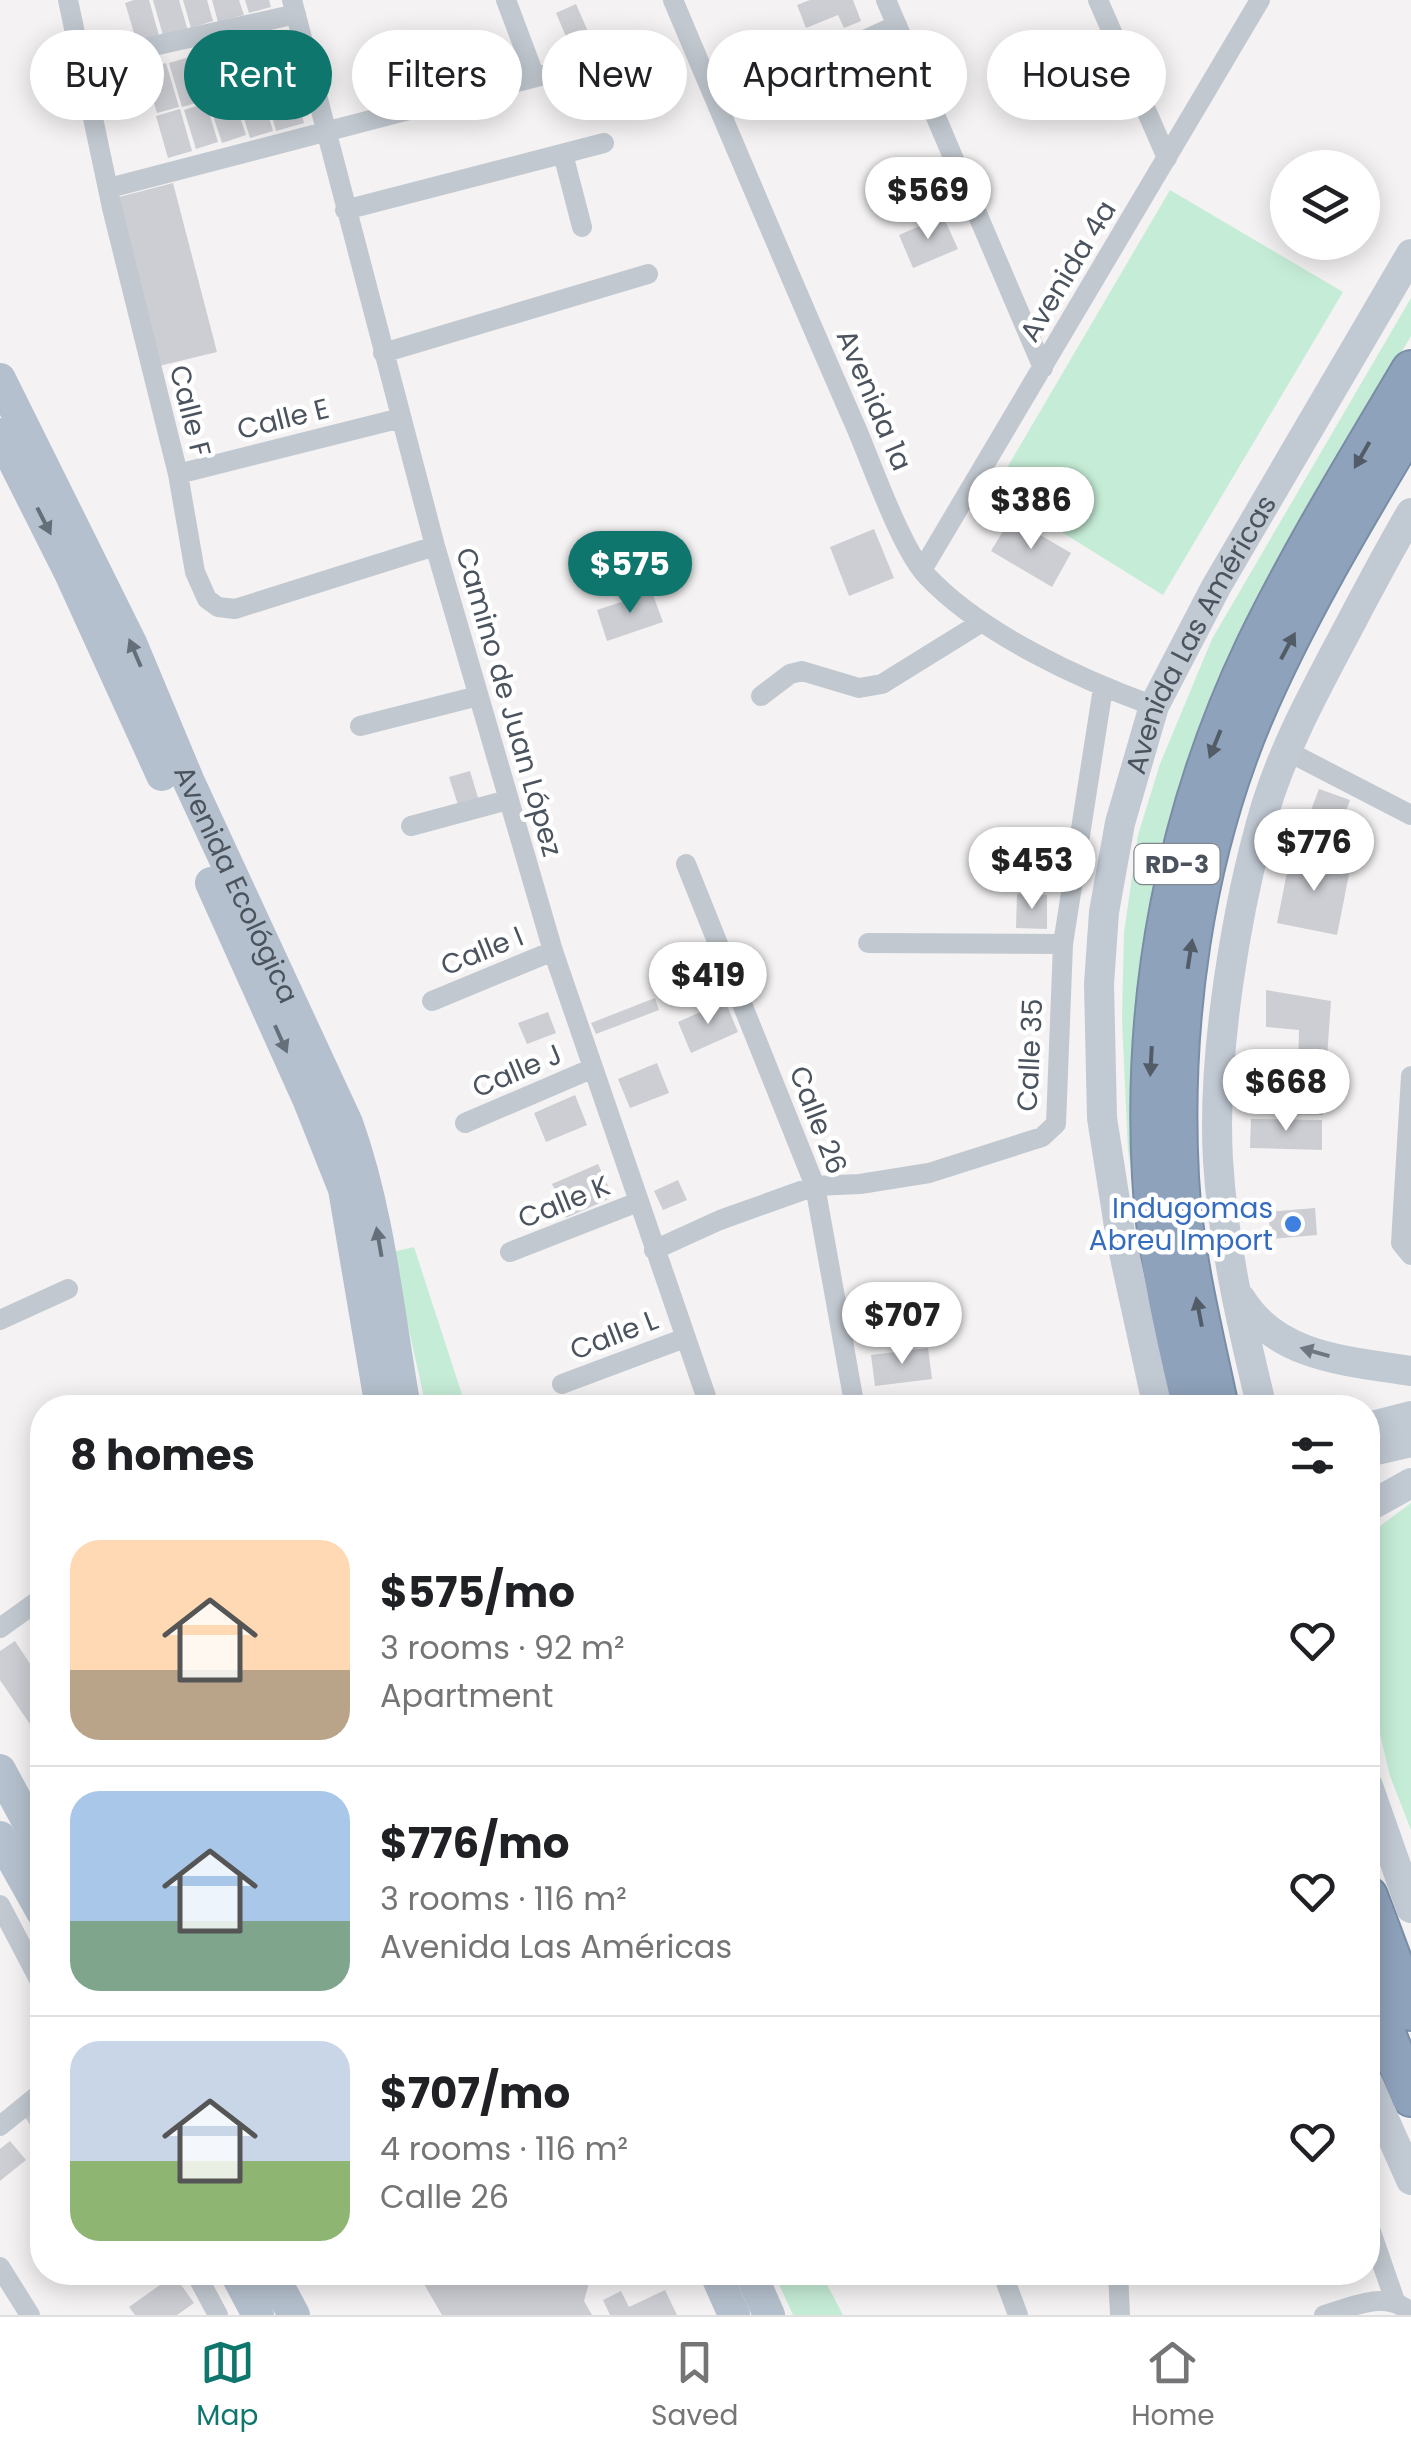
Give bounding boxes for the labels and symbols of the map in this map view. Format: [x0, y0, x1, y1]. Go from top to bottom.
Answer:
pin: $569 [869, 157, 987, 242]
street label: Avenida 4a [1010, 193, 1126, 349]
street label: Avenida 1a [827, 323, 921, 477]
street label: Calle F [160, 361, 220, 461]
street label: Calle E [233, 389, 333, 449]
one-way arrow [1354, 440, 1371, 469]
pin: $386 [972, 467, 1090, 552]
street label: Avenida Las Américas [1116, 487, 1285, 779]
one-way arrow [35, 507, 52, 536]
pin: $575 [571, 531, 689, 616]
street label: Camino de Juan López [446, 543, 572, 861]
one-way arrow [1279, 632, 1296, 661]
one-way arrow [126, 638, 142, 668]
one-way arrow [1206, 729, 1222, 759]
street label: Avenida Ecológica [165, 759, 308, 1009]
pin: $776 [1255, 809, 1373, 894]
pin: $453 [973, 827, 1091, 912]
road number: RD-3 [1134, 844, 1220, 884]
street label: Calle I [435, 917, 529, 985]
one-way arrow [1183, 938, 1198, 970]
pin: $419 [649, 942, 767, 1027]
street label: Calle 35 [1008, 997, 1052, 1113]
one-way arrow [273, 1024, 289, 1054]
street label: Calle J [466, 1035, 568, 1107]
one-way arrow [1142, 1045, 1158, 1077]
pin: $668 [1227, 1049, 1345, 1134]
street label: Calle 26 [780, 1060, 856, 1180]
street label: Calle K [512, 1166, 616, 1238]
place label: Indugomas Abreu Import [1089, 1189, 1273, 1260]
marker: Indugomas Abreu Import [1282, 1213, 1304, 1235]
one-way arrow [371, 1226, 387, 1257]
pin: $707 [843, 1282, 961, 1367]
one-way arrow [1191, 1296, 1207, 1327]
street label: Calle L [564, 1300, 664, 1370]
one-way arrow [1300, 1344, 1331, 1360]

